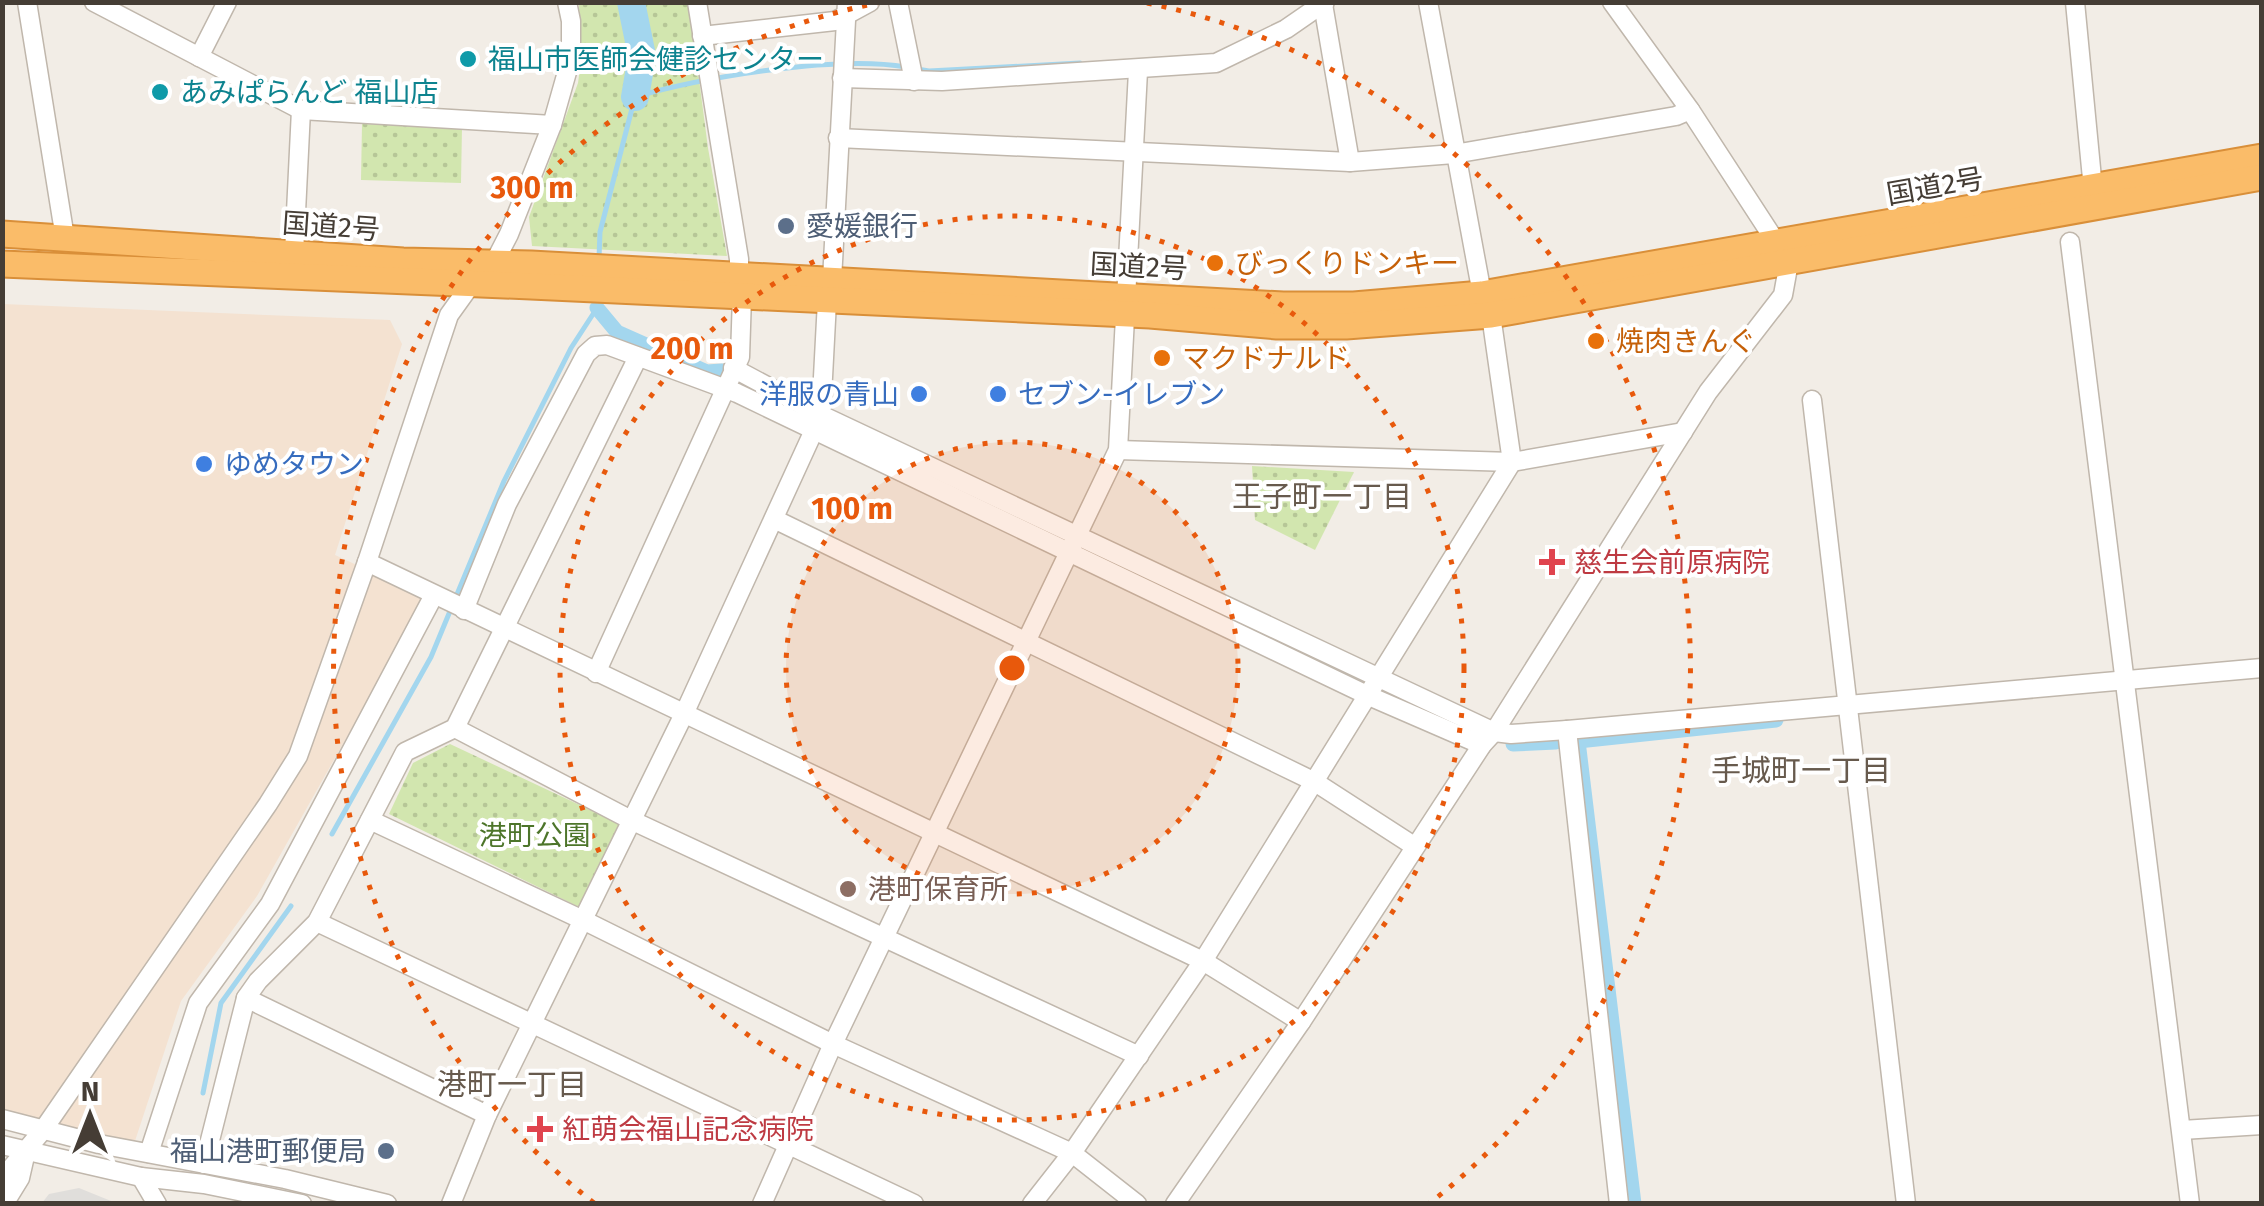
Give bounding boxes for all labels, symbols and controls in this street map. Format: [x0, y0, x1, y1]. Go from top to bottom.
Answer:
place label: 福山市医師会健診センター [488, 43, 824, 76]
marker: 福山市医師会健診センター [457, 48, 479, 70]
place label: あみぱらんど 福山店 [180, 76, 439, 109]
marker: あみぱらんど 福山店 [149, 81, 171, 103]
street label: 国道2号 [1884, 162, 1986, 211]
text: 300 m [489, 170, 574, 206]
street label: 国道2号 [281, 207, 381, 246]
place label: 愛媛銀行 [806, 210, 918, 243]
marker: 愛媛銀行 [775, 215, 797, 237]
street label: 国道2号 [1089, 247, 1189, 286]
place label: びっくりドンキー [1235, 247, 1459, 280]
marker: びっくりドンキー [1204, 252, 1226, 274]
place label: 焼肉きんぐ [1616, 325, 1756, 358]
marker: 焼肉きんぐ [1585, 330, 1607, 352]
text: 200 m [650, 331, 734, 367]
place label: マクドナルド [1182, 342, 1350, 375]
marker: マクドナルド [1151, 347, 1173, 369]
place label: 洋服の青山 [759, 378, 899, 411]
place label: セブン-イレブン [1018, 378, 1225, 411]
marker: 洋服の青山 [908, 383, 930, 405]
marker: セブン-イレブン [987, 383, 1009, 405]
place label: ゆめタウン [224, 448, 364, 481]
marker: ゆめタウン [193, 453, 215, 475]
district label: 王子町一丁目 [1232, 479, 1412, 515]
text: 100 m [811, 491, 893, 527]
place label: 慈生会前原病院 [1574, 546, 1770, 579]
marker: 慈生会前原病院 [1539, 549, 1565, 575]
centre of rings [994, 650, 1030, 686]
district label: 手城町一丁目 [1711, 753, 1891, 789]
park label: 港町公園 [479, 819, 591, 852]
place label: 港町保育所 [868, 873, 1008, 906]
marker: 港町保育所 [837, 878, 859, 900]
north arrow [40, 1066, 140, 1166]
district label: 港町一丁目 [437, 1067, 587, 1103]
text: N [81, 1075, 99, 1108]
place label: 紅萌会福山記念病院 [562, 1113, 814, 1146]
marker: 紅萌会福山記念病院 [527, 1116, 553, 1142]
place label: 福山港町郵便局 [170, 1135, 366, 1168]
marker: 福山港町郵便局 [375, 1140, 397, 1162]

